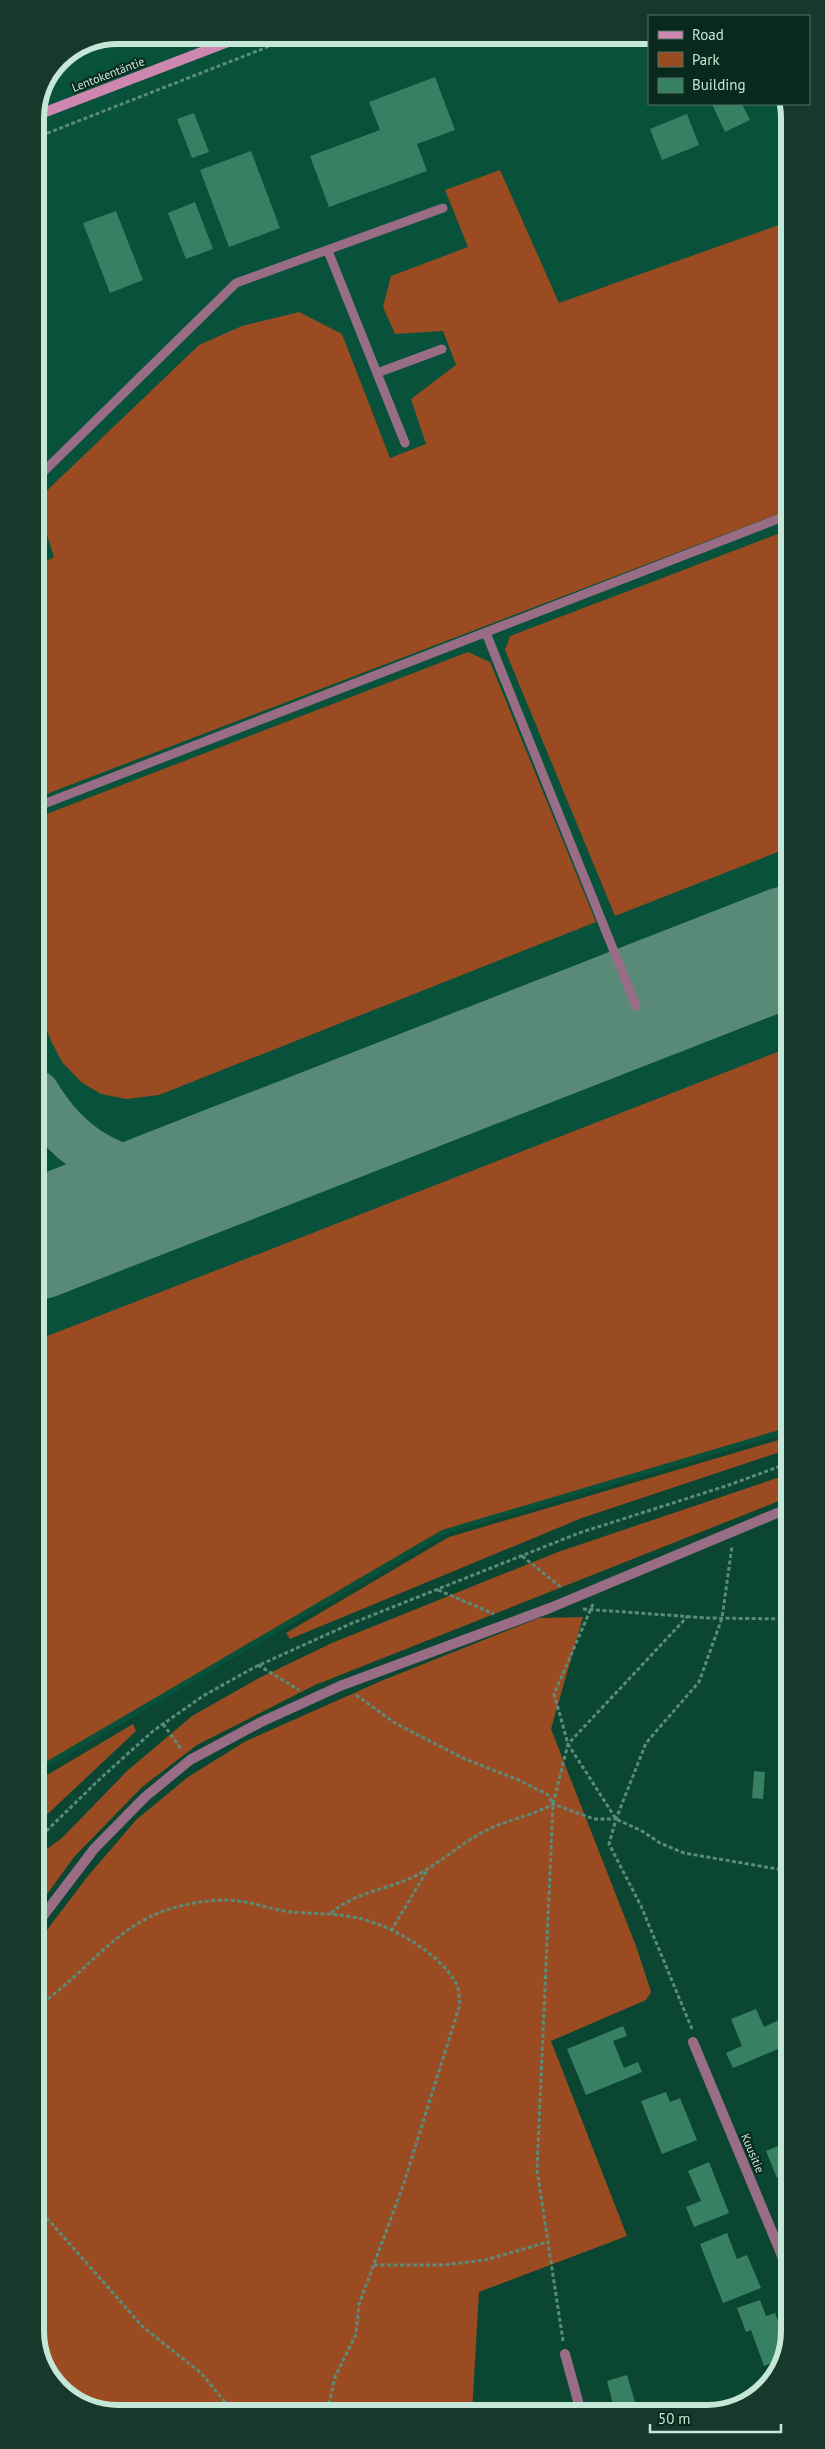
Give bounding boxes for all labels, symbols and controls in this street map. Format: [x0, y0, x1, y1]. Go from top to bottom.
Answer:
legend [648, 15, 810, 105]
text: Road [692, 25, 724, 44]
text: Park [692, 50, 720, 69]
street label: Lentokentäntie [69, 53, 147, 95]
text: Building [692, 75, 746, 94]
street label: Kuusitie [738, 2131, 768, 2175]
scale bar [650, 2402, 781, 2434]
text: 50 m [658, 2409, 691, 2428]

